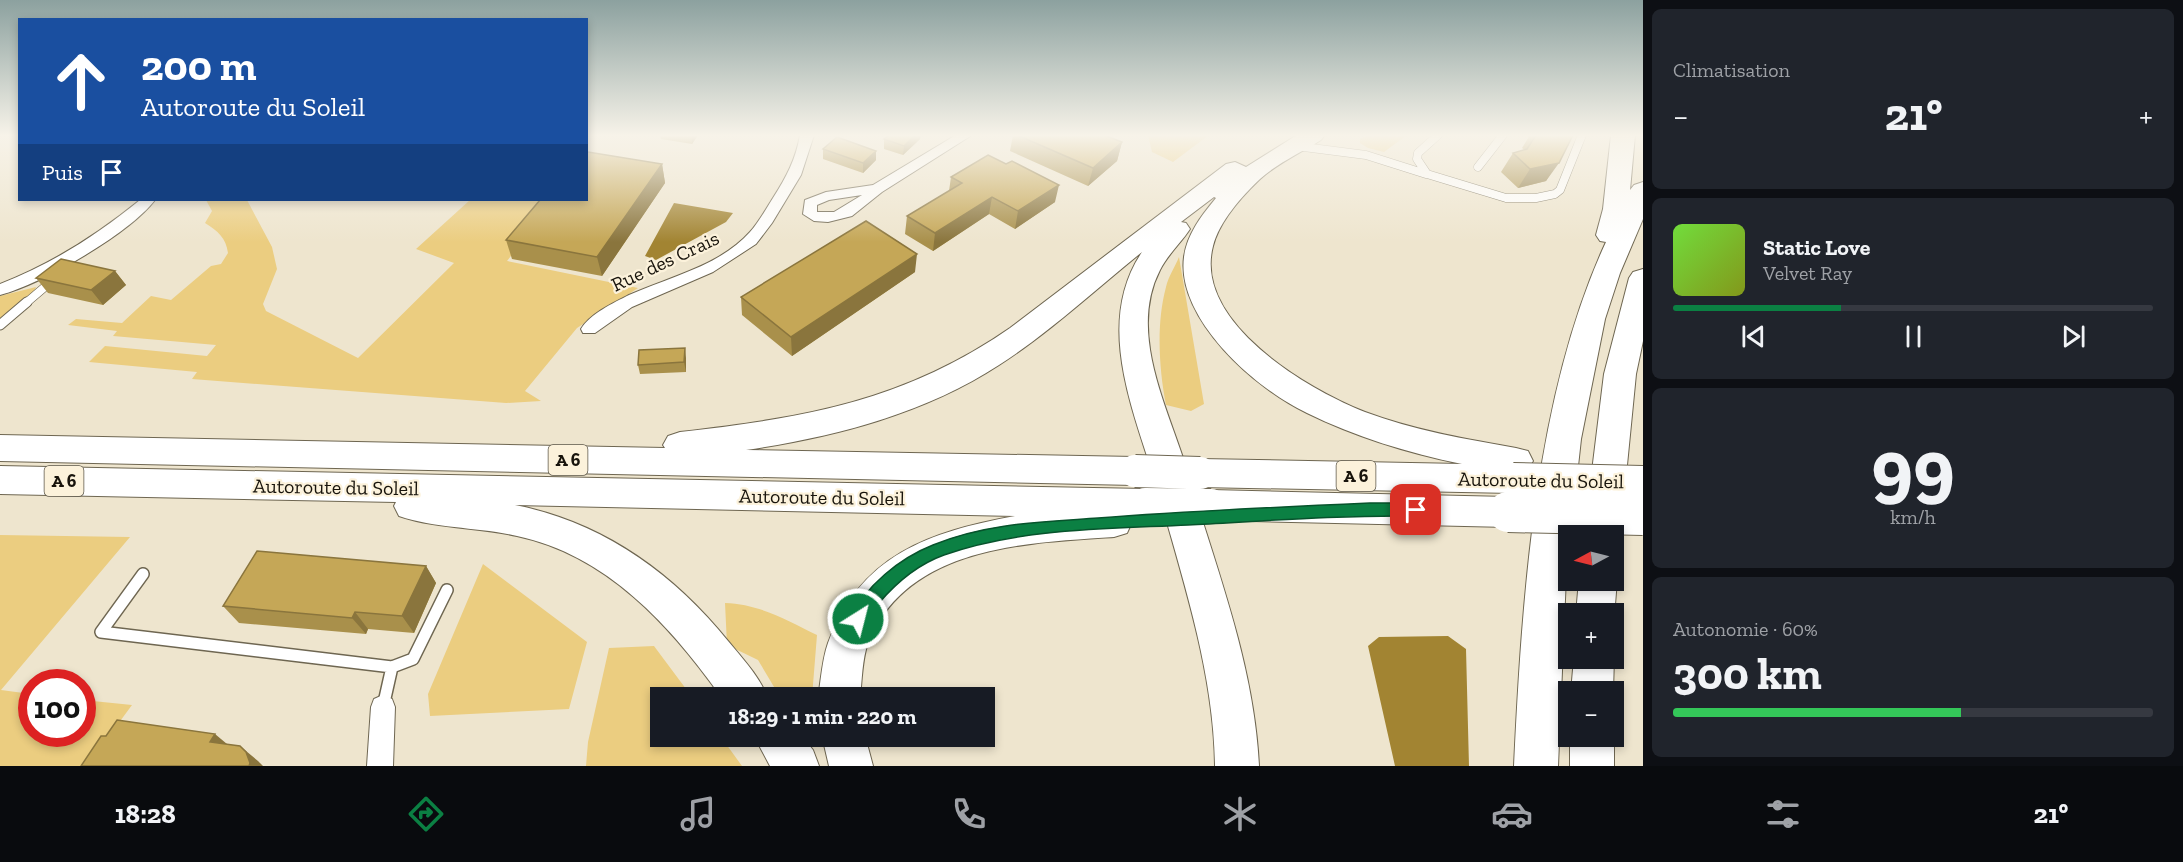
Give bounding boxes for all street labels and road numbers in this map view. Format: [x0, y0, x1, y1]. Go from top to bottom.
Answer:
street label: Rue des Crais [607, 226, 723, 296]
road number: A 6 [548, 445, 588, 475]
road number: A 6 [1336, 461, 1376, 491]
road number: A 6 [44, 466, 84, 496]
street label: Autoroute du Soleil [1458, 467, 1624, 493]
street label: Autoroute du Soleil [253, 474, 419, 500]
street label: Autoroute du Soleil [739, 484, 905, 510]

